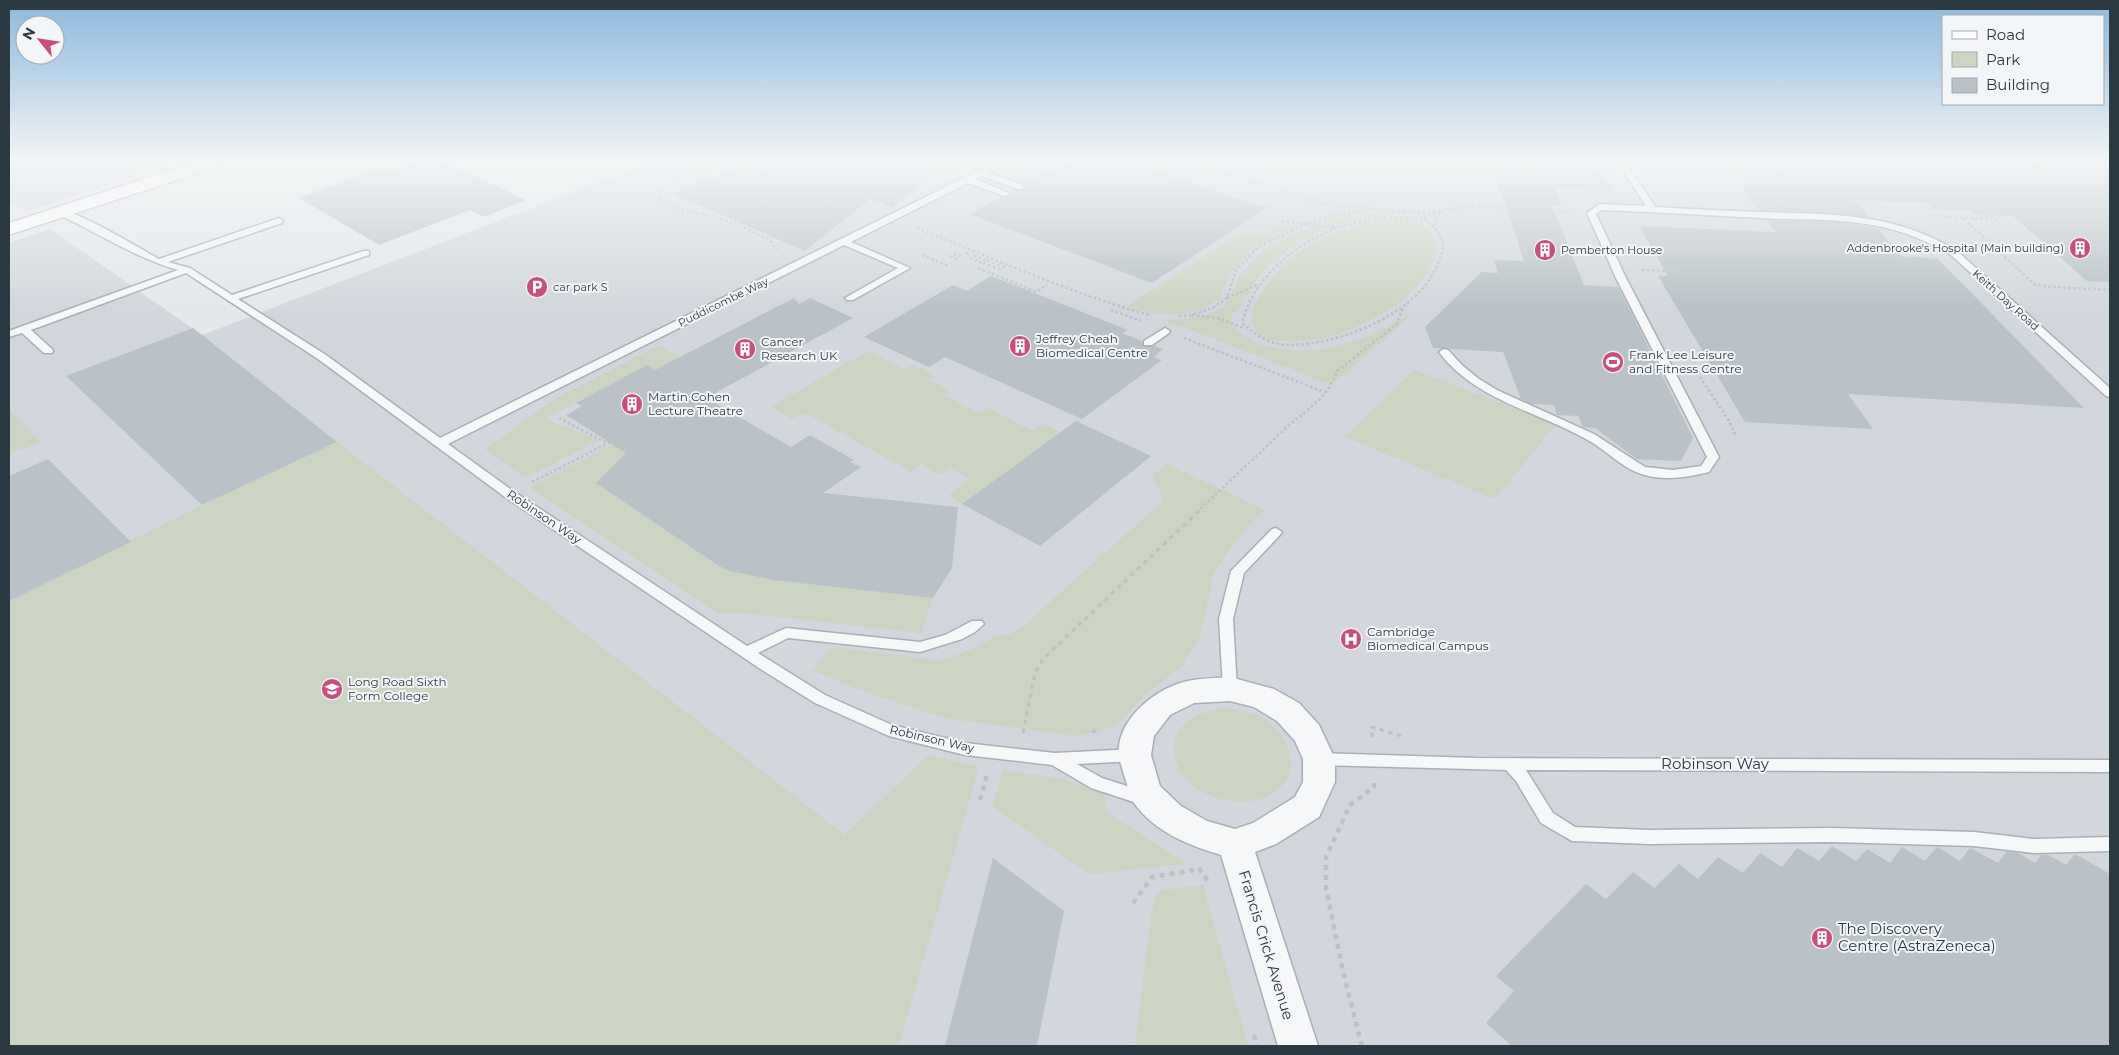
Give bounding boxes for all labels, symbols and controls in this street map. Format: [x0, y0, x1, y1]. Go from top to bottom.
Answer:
north arrow [15, 15, 65, 65]
legend [1942, 15, 2104, 105]
text: N [18, 24, 39, 43]
text: Road [1986, 25, 2025, 44]
text: Park [1986, 50, 2020, 69]
text: Building [1986, 75, 2050, 94]
building icon: Addenbrooke's Hospital (Main building) [2068, 236, 2092, 260]
building icon: Pemberton House [1533, 238, 1557, 262]
place label: Addenbrooke's Hospital (Main building) [1847, 241, 2064, 255]
place label: Pemberton House [1561, 243, 1663, 257]
street label: Keith Day Road [1970, 266, 2042, 334]
street label: Puddicombe Way [676, 274, 770, 330]
parking icon: car park S [525, 275, 549, 299]
place label: car park S [553, 280, 608, 294]
place label: Jeffrey Cheah Biomedical Centre [1035, 331, 1148, 360]
place label: Cancer Research UK [761, 334, 838, 363]
building icon: Jeffrey Cheah Biomedical Centre [1008, 334, 1032, 358]
building icon: Cancer Research UK [733, 337, 757, 361]
place label: Frank Lee Leisure and Fitness Centre [1629, 347, 1742, 376]
sports icon: Frank Lee Leisure and Fitness Centre [1601, 350, 1625, 374]
place label: Martin Cohen Lecture Theatre [648, 389, 743, 418]
building icon: Martin Cohen Lecture Theatre [620, 392, 644, 416]
street label: Robinson Way [504, 486, 585, 547]
place label: Cambridge Biomedical Campus [1367, 624, 1489, 653]
hospital icon: Cambridge Biomedical Campus [1339, 627, 1363, 651]
place label: Long Road Sixth Form College [348, 674, 447, 703]
school or university icon: Long Road Sixth Form College [320, 677, 344, 701]
street label: Robinson Way [888, 721, 976, 756]
street label: Robinson Way [1661, 754, 1770, 773]
street label: Francis Crick Avenue [1235, 868, 1298, 1022]
place label: The Discovery Centre (AstraZeneca) [1838, 919, 1996, 955]
building icon: The Discovery Centre (AstraZeneca) [1810, 926, 1834, 950]

